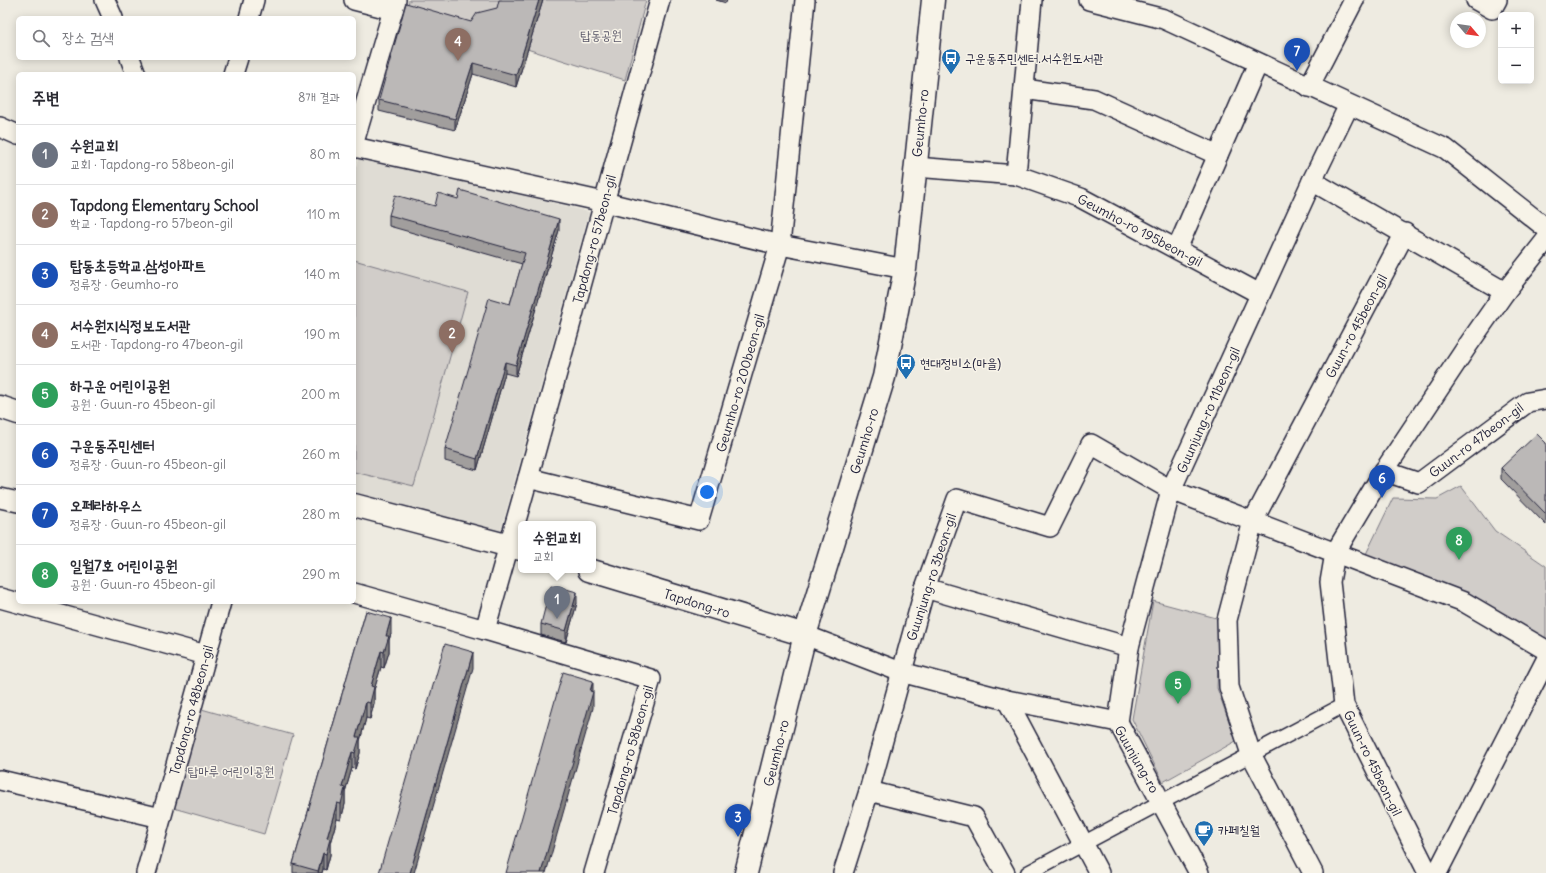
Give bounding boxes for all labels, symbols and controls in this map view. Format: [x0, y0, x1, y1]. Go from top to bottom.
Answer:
north arrow [1450, 12, 1486, 48]
map controls [1498, 12, 1534, 84]
button: + [1498, 12, 1534, 48]
search box [16, 16, 356, 60]
icon: search [30, 27, 52, 49]
park label: 탑동공원 [580, 27, 622, 44]
text: 장소 검색 [62, 28, 114, 47]
pin: 4 [445, 28, 471, 61]
pin: 7 [1284, 38, 1310, 71]
bus stop icon: 구운동주민센터.서수원도서관 [940, 47, 962, 75]
button: − [1498, 48, 1534, 84]
place label: 구운동주민센터.서수원도서관 [965, 50, 1104, 67]
text: 주변 [32, 87, 59, 109]
street label: Geumho-ro [908, 88, 933, 158]
text: 8개 결과 [298, 89, 340, 106]
text: 수원교회 [70, 136, 118, 155]
text: 1 [42, 146, 48, 163]
text: 80 m [309, 146, 340, 163]
text: 교회 · Tapdong-ro 58beon-gil [70, 156, 234, 173]
street label: Tapdong-ro 57beon-gil [569, 173, 620, 305]
street label: Geumho-ro 195beon-gil [1074, 190, 1205, 271]
text: Tapdong Elementary School [70, 196, 259, 215]
text: 2 [41, 206, 49, 223]
text: 110 m [307, 206, 340, 223]
text: 학교 · Tapdong-ro 57beon-gil [70, 215, 233, 232]
text: 탑동초등학교.삼성아파트 [70, 256, 206, 275]
text: 3 [41, 266, 49, 283]
text: 140 m [304, 266, 340, 283]
street label: Guun-ro 45beon-gil [1322, 271, 1391, 381]
text: 정류장 · Geumho-ro [70, 276, 179, 293]
street label: Geumho-ro 200beon-gil [713, 312, 768, 454]
text: 서수원지식정보도서관 [70, 316, 191, 335]
pin: 2 [439, 320, 465, 353]
text: 4 [41, 326, 49, 343]
text: 190 m [304, 326, 340, 343]
text: 도서관 · Tapdong-ro 47beon-gil [70, 336, 243, 353]
street label: Guunjung-ro 11beon-gil [1173, 345, 1244, 476]
bus stop icon: 현대정비소(마을) [895, 352, 917, 380]
place label: 현대정비소(마을) [920, 355, 1001, 372]
text: 하구운 어린이공원 [70, 376, 170, 395]
text: 5 [41, 386, 49, 403]
text: 200 m [301, 386, 340, 403]
text: 공원 · Guun-ro 45beon-gil [70, 396, 215, 413]
street label: Guun-ro 47beon-gil [1426, 399, 1527, 482]
street label: Geumho-ro [846, 406, 883, 476]
text: 구운동주민센터 [70, 436, 155, 455]
text: 6 [41, 446, 49, 463]
text: 260 m [302, 446, 340, 463]
text: 정류장 · Guun-ro 45beon-gil [70, 456, 226, 473]
pin: 6 [1369, 465, 1395, 498]
your location [697, 482, 717, 502]
text: 오페라하우스 [70, 496, 142, 515]
text: 7 [42, 506, 48, 523]
text: 280 m [302, 506, 340, 523]
street label: Guunjung-ro 3beon-gil [903, 511, 960, 643]
text: 정류장 · Guun-ro 45beon-gil [70, 516, 226, 533]
popup [518, 521, 596, 573]
pin: 8 [1446, 527, 1472, 560]
text: 수원교회 [533, 528, 581, 547]
text: 교회 [533, 548, 554, 565]
text: 일월7호 어린이공원 [70, 556, 177, 575]
text: 8 [41, 566, 49, 583]
text: 290 m [302, 566, 340, 583]
text: 공원 · Guun-ro 45beon-gil [70, 576, 215, 593]
street label: Tapdong-ro [662, 585, 732, 622]
pin: 1 [544, 586, 570, 619]
street label: Tapdong-ro 48beon-gil [166, 643, 217, 777]
pin: 5 [1165, 671, 1191, 704]
street label: Tapdong-ro 58beon-gil [604, 683, 657, 817]
street label: Guun-ro 45beon-gil [1340, 708, 1406, 819]
street label: Geumho-ro [760, 718, 793, 788]
street label: Guunjung-ro [1110, 722, 1163, 796]
park label: 탑마루 어린이공원 [188, 763, 274, 780]
pin: 3 [725, 804, 751, 837]
cafe icon: 카페칠월 [1193, 819, 1215, 847]
place label: 카페칠월 [1218, 822, 1260, 839]

